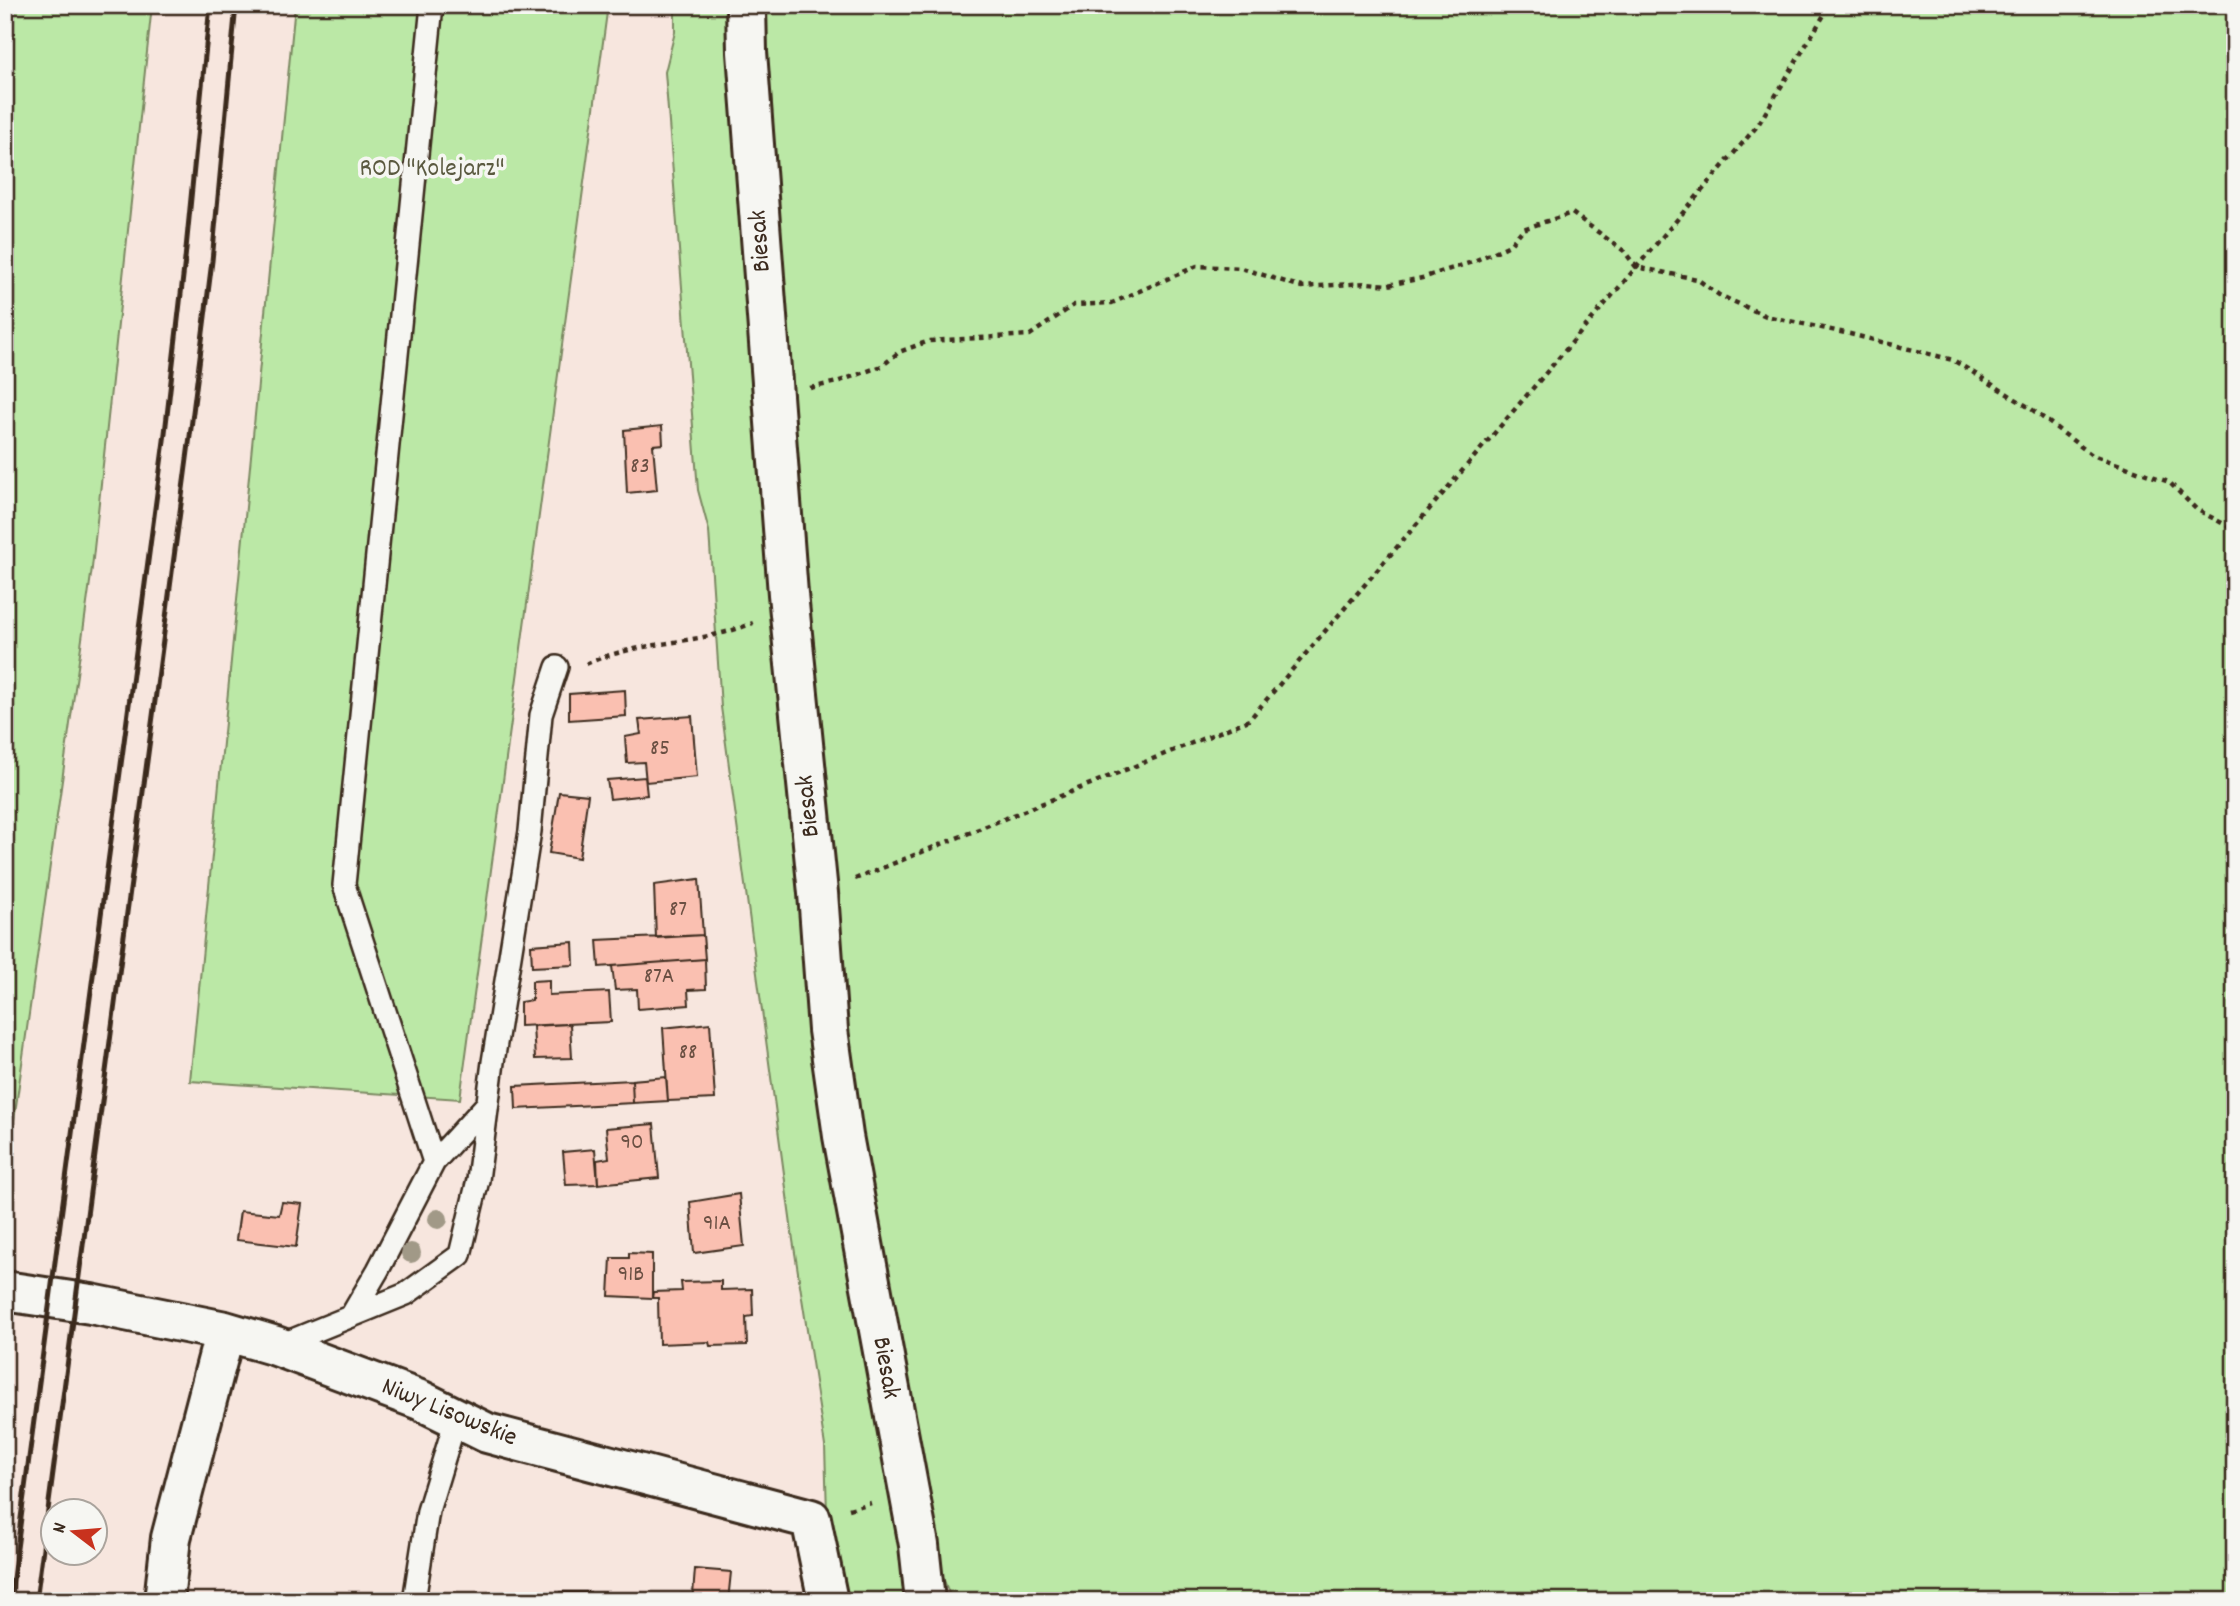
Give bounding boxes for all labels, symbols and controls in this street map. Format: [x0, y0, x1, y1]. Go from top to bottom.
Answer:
park label: ROD "Kolejarz" [359, 151, 505, 188]
street label: Biesak [740, 209, 782, 273]
house number: 83 [630, 451, 650, 484]
house number: 85 [650, 733, 670, 766]
street label: Biesak [787, 773, 831, 839]
house number: 87 [669, 894, 687, 927]
house number: 87A [644, 961, 674, 994]
house number: 88 [679, 1037, 697, 1070]
house number: 90 [620, 1127, 644, 1160]
house number: 91A [703, 1208, 731, 1241]
house number: 91B [618, 1259, 644, 1292]
street label: Biesak [861, 1334, 909, 1402]
street label: Niwy Lisowskie [376, 1369, 522, 1457]
north arrow [38, 1498, 108, 1568]
text: N [47, 1520, 75, 1537]

